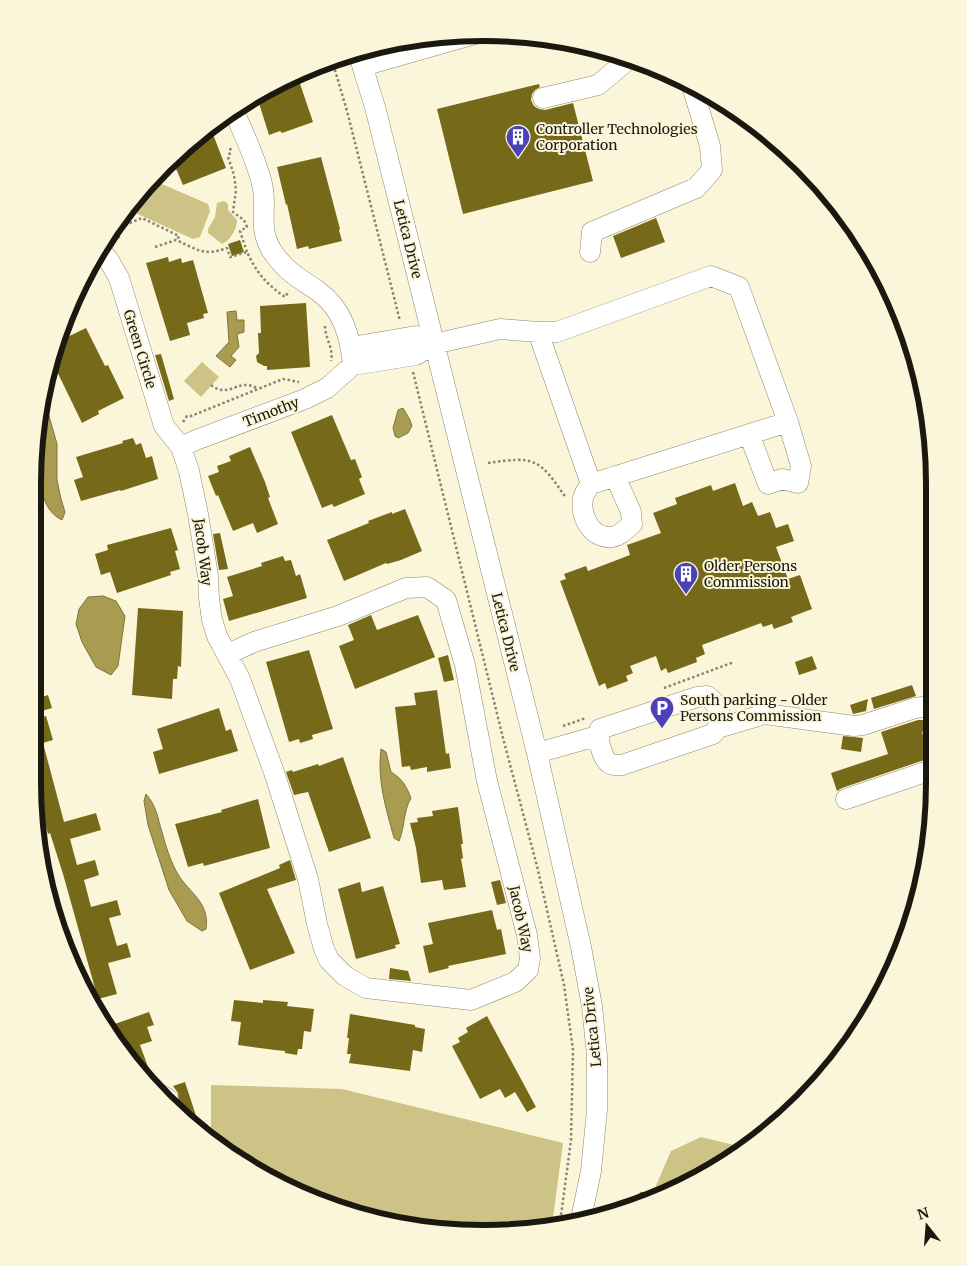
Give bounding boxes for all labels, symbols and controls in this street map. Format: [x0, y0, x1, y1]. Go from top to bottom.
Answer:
place label: Controller Technologies Corporation [536, 120, 698, 154]
building icon: Controller Technologies Corporation [505, 124, 531, 158]
street label: Letica Drive [390, 198, 426, 280]
street label: Green Circle [119, 307, 161, 391]
street label: Timothy [240, 393, 302, 431]
street label: Jacob Way [190, 516, 216, 588]
place label: Older Persons Commission [704, 557, 797, 591]
building icon: Older Persons Commission [673, 561, 699, 595]
street label: Letica Drive [488, 591, 524, 673]
place label: South parking - Older Persons Commission [680, 691, 828, 725]
parking icon: South parking - Older Persons Commission [649, 695, 675, 729]
street label: Jacob Way [505, 883, 537, 955]
street label: Letica Drive [579, 986, 605, 1068]
north arrow [902, 1201, 952, 1251]
text: N [915, 1203, 931, 1224]

